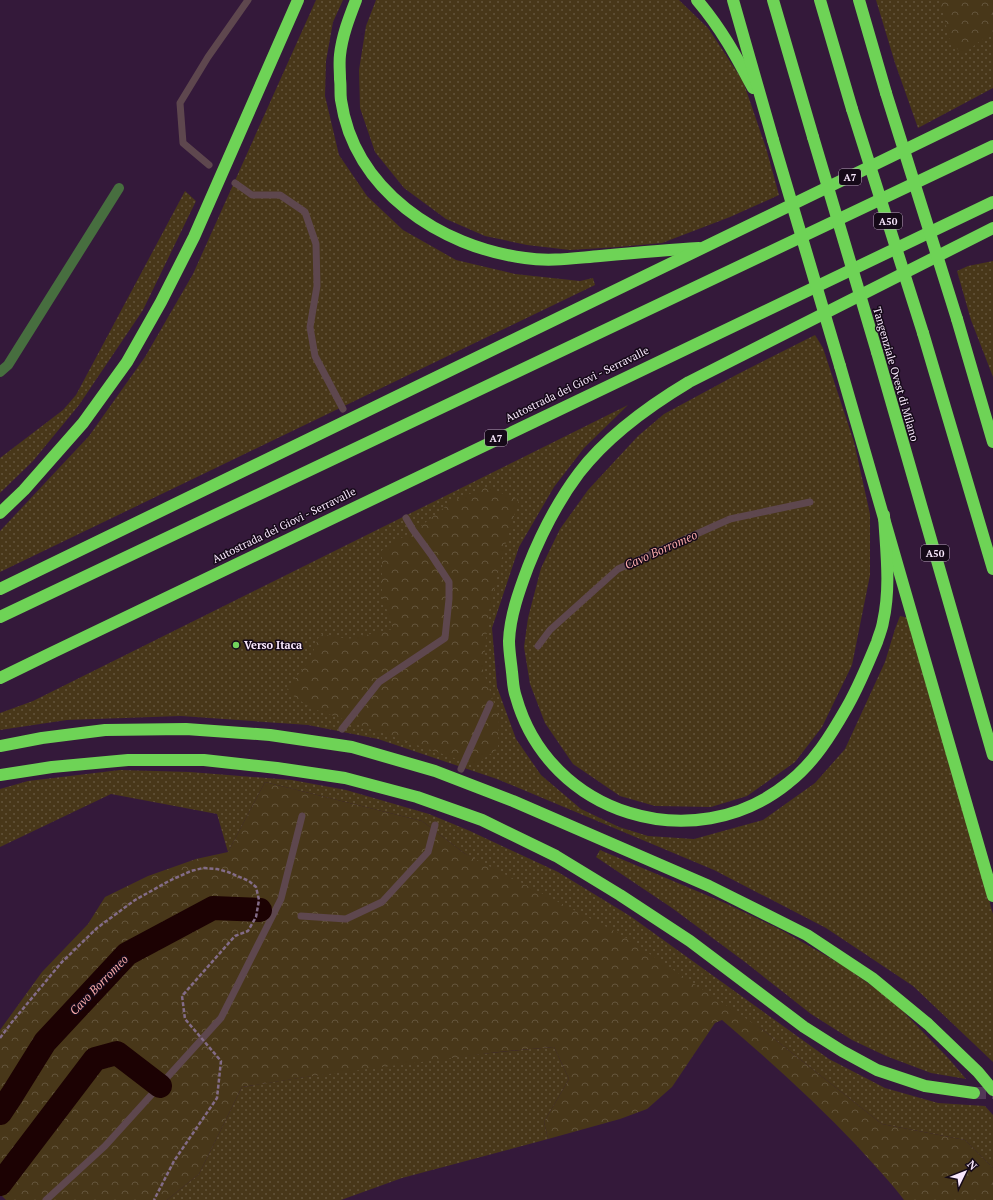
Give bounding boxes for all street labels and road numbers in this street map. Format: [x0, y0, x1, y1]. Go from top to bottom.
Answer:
road number: A7 [839, 169, 861, 185]
road number: A50 [874, 213, 902, 229]
street label: Tangenziale Ovest di Milano [870, 305, 922, 443]
street label: Autostrada dei Giovi - Serravalle [503, 343, 652, 425]
road number: A7 [485, 430, 507, 446]
street label: Autostrada dei Giovi - Serravalle [210, 484, 359, 566]
road number: A50 [921, 545, 949, 561]

